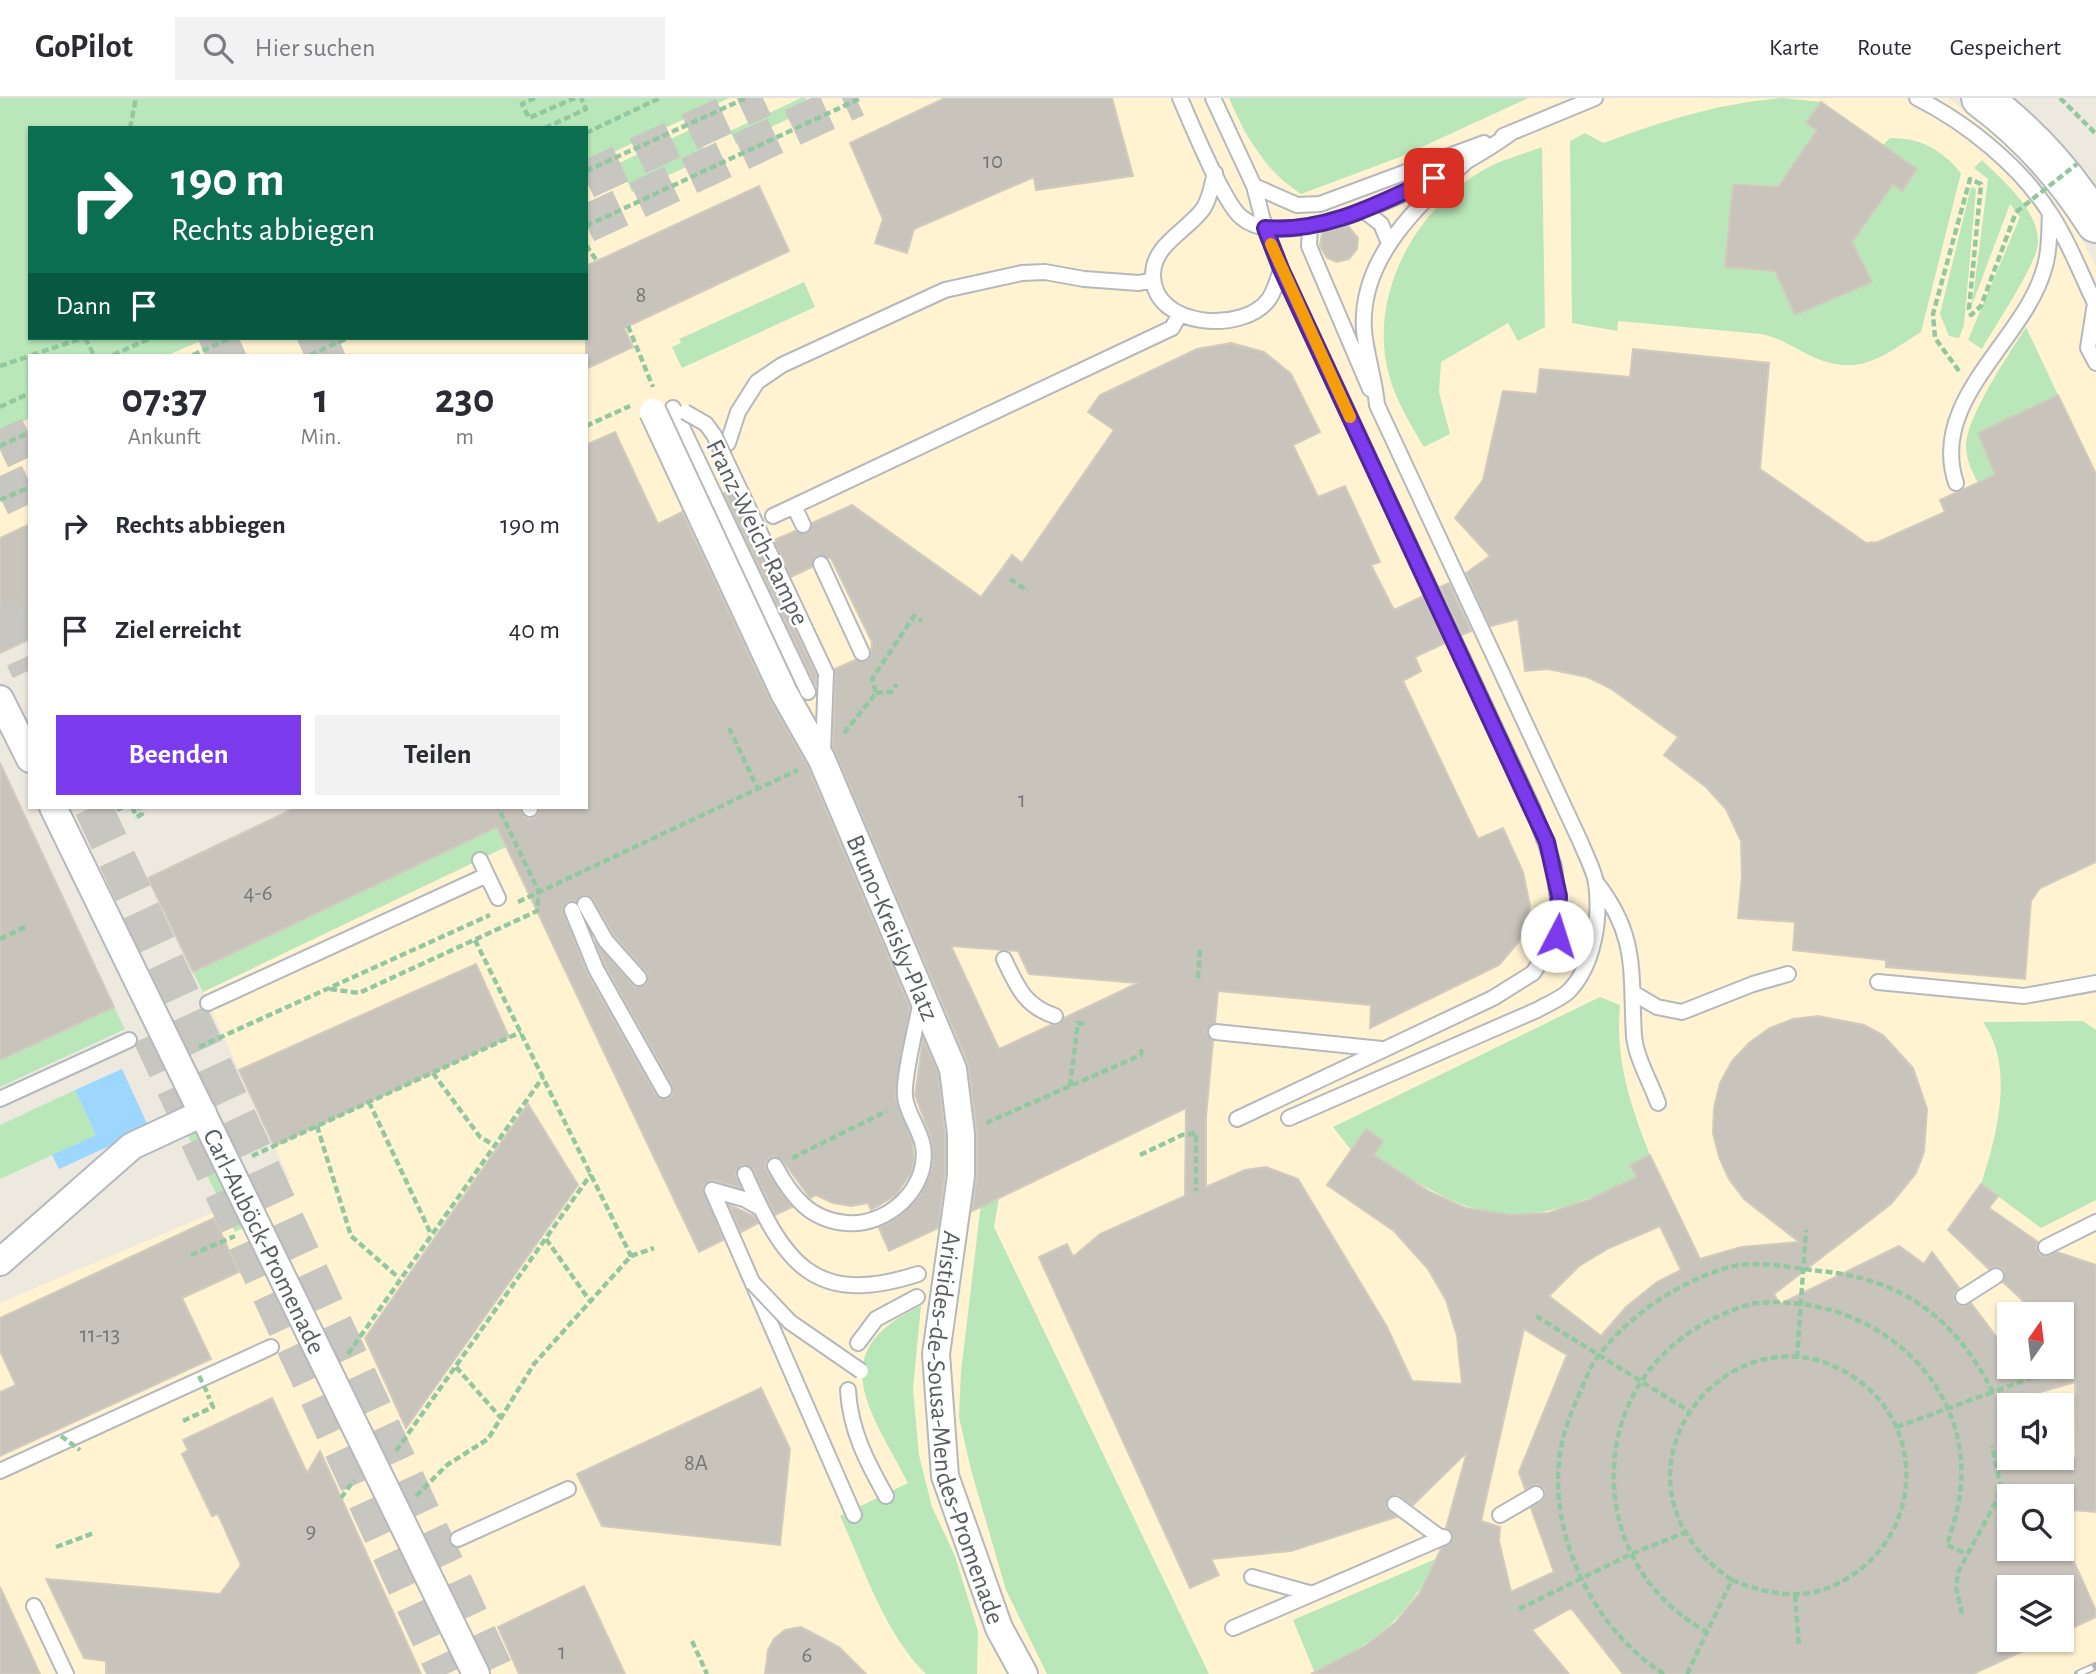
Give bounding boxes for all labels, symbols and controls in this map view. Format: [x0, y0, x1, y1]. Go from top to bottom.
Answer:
search box [175, 17, 665, 80]
icon: search [199, 29, 237, 67]
text: GoPilot [35, 31, 133, 64]
text: Hier suchen [255, 35, 375, 61]
text: Karte [1769, 36, 1819, 60]
text: Route [1857, 36, 1912, 60]
text: Gespeichert [1950, 36, 2061, 60]
pin [1404, 148, 1464, 208]
house number: 10 [983, 150, 1003, 173]
icon: right [56, 154, 147, 245]
text: 190 m [171, 156, 285, 205]
icon: arrive [1415, 159, 1453, 197]
text: Rechts abbiegen [171, 214, 375, 246]
house number: 8 [636, 284, 646, 307]
icon: arrive [125, 287, 163, 325]
text: Dann [56, 293, 111, 319]
text: 07:37 [121, 378, 207, 420]
text: 1 [313, 378, 329, 420]
text: 230 [435, 378, 495, 420]
text: Ankunft [128, 426, 201, 449]
text: Min. [301, 426, 341, 449]
text: m [456, 426, 474, 449]
street label: Franz-Weich-Rampe [701, 436, 813, 629]
icon: right [56, 507, 94, 545]
text: Rechts abbiegen [115, 512, 286, 538]
text: 190 m [500, 512, 560, 538]
icon: arrive [56, 612, 94, 650]
text: Ziel erreicht [115, 617, 241, 643]
text: 40 m [509, 617, 560, 643]
button: Beenden [56, 715, 301, 795]
button: Teilen [315, 715, 560, 795]
house number: 1 [1018, 789, 1026, 812]
street label: Bruno-Kreisky-Platz [841, 831, 943, 1025]
house number: 4-6 [244, 882, 272, 905]
position arrow [1520, 899, 1594, 973]
street label: Carl-Auböck-Promenade [198, 1125, 330, 1358]
street label: Aristides-de-Sousa-Mendes-Promenade [922, 1229, 1009, 1628]
north arrow [1997, 1302, 2074, 1379]
map controls [1997, 1302, 2074, 1652]
house number: 11-13 [80, 1324, 120, 1347]
button: sound [1997, 1393, 2074, 1470]
house number: 8A [684, 1452, 708, 1475]
button: search [1997, 1484, 2074, 1561]
house number: 9 [306, 1520, 316, 1543]
button: layers [1997, 1575, 2074, 1652]
house number: 1 [558, 1641, 566, 1664]
house number: 6 [802, 1644, 812, 1667]

